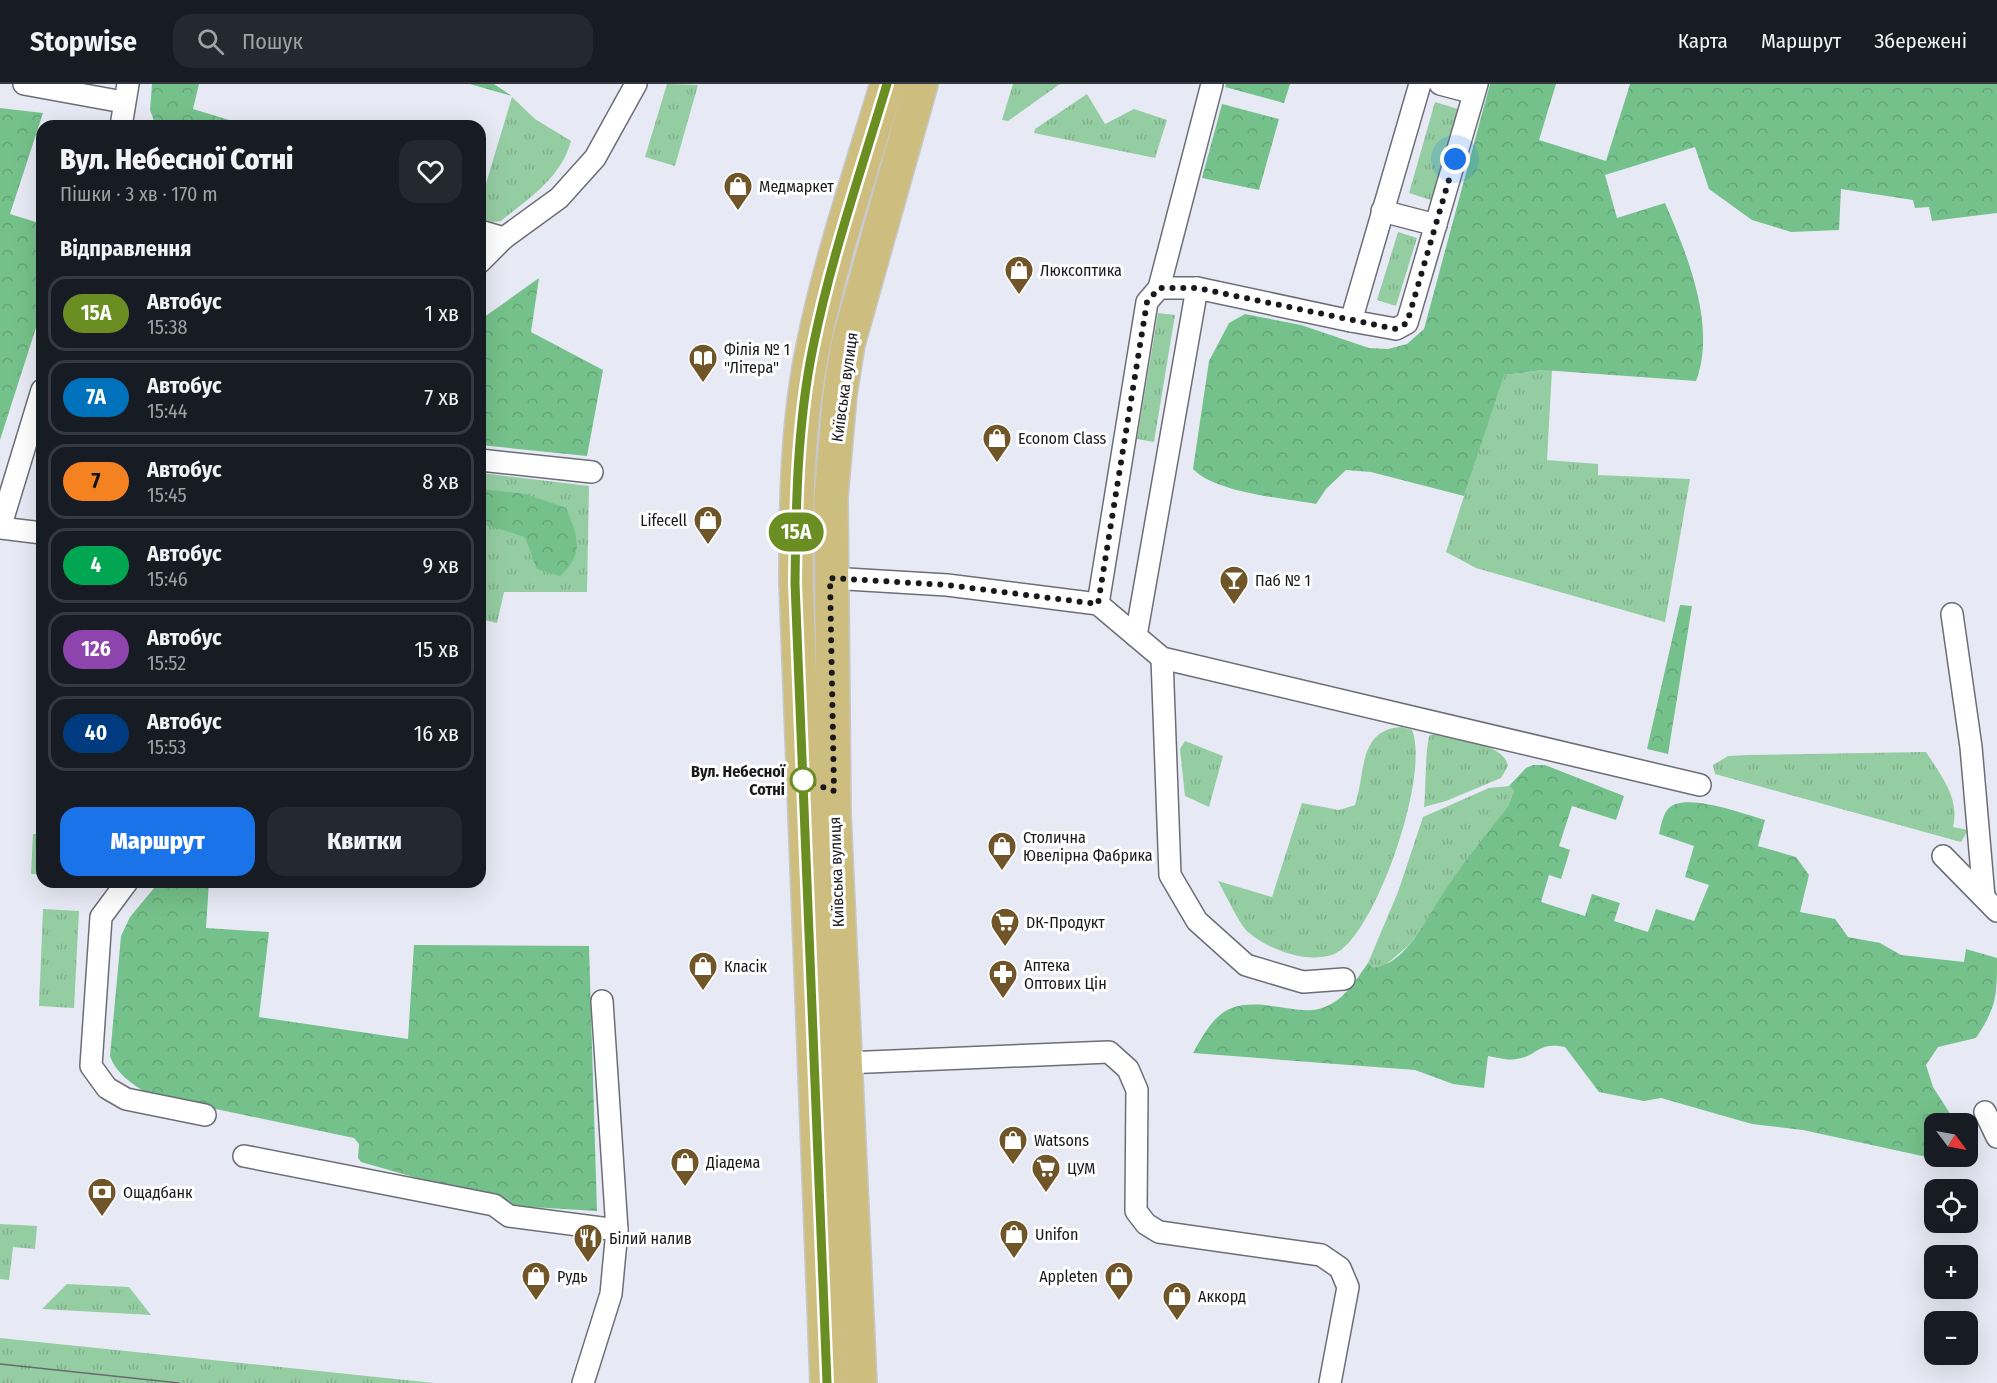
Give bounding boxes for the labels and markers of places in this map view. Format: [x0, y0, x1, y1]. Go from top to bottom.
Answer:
shop icon: Медмаркет [722, 170, 754, 212]
place label: Медмаркет [759, 177, 834, 196]
shop icon: Люксоптика [1003, 254, 1035, 296]
place label: Люксоптика [1040, 261, 1122, 280]
place label: Філія № 1 "Літера" [724, 340, 790, 377]
library icon: Філія № 1 "Літера" [687, 342, 719, 384]
shop icon: Econom Class [981, 422, 1013, 464]
place label: Econom Class [1018, 429, 1107, 448]
shop icon: Lifecell [692, 504, 724, 546]
place label: Lifecell [640, 511, 687, 530]
bar icon: Паб № 1 [1218, 564, 1250, 606]
place label: Паб № 1 [1255, 571, 1311, 590]
place label: Вул. Небесної Сотні [691, 762, 786, 799]
marker: Вул. Небесної Сотні [790, 767, 816, 793]
place label: Столична Ювелірна Фабрика [1023, 828, 1153, 865]
shop icon: Столична Ювелірна Фабрика [986, 830, 1018, 872]
supermarket icon: DК-Продукт [989, 906, 1021, 948]
place label: DК-Продукт [1026, 913, 1105, 932]
shop icon: Класік [687, 950, 719, 992]
place label: Аптека Оптових Цін [1024, 956, 1107, 993]
place label: Класік [724, 957, 767, 976]
pharmacy icon: Аптека Оптових Цін [987, 958, 1019, 1000]
shop icon: Watsons [997, 1124, 1029, 1166]
place label: Watsons [1034, 1131, 1089, 1150]
shop icon: Діадема [669, 1146, 701, 1188]
supermarket icon: ЦУМ [1030, 1152, 1062, 1194]
place label: Діадема [705, 1153, 760, 1172]
place label: ЦУМ [1067, 1159, 1095, 1178]
bank icon: Ощадбанк [86, 1176, 118, 1218]
place label: Ощадбанк [123, 1183, 193, 1202]
shop icon: Unifon [998, 1218, 1030, 1260]
restaurant icon: Білий налив [572, 1222, 604, 1264]
place label: Unifon [1035, 1225, 1078, 1244]
place label: Білий налив [609, 1229, 692, 1248]
shop icon: Рудь [520, 1260, 552, 1302]
shop icon: Appleten [1103, 1260, 1135, 1302]
place label: Рудь [557, 1267, 588, 1286]
place label: Appleten [1039, 1267, 1098, 1286]
shop icon: Аккорд [1161, 1280, 1193, 1322]
place label: Аккорд [1198, 1287, 1246, 1306]

